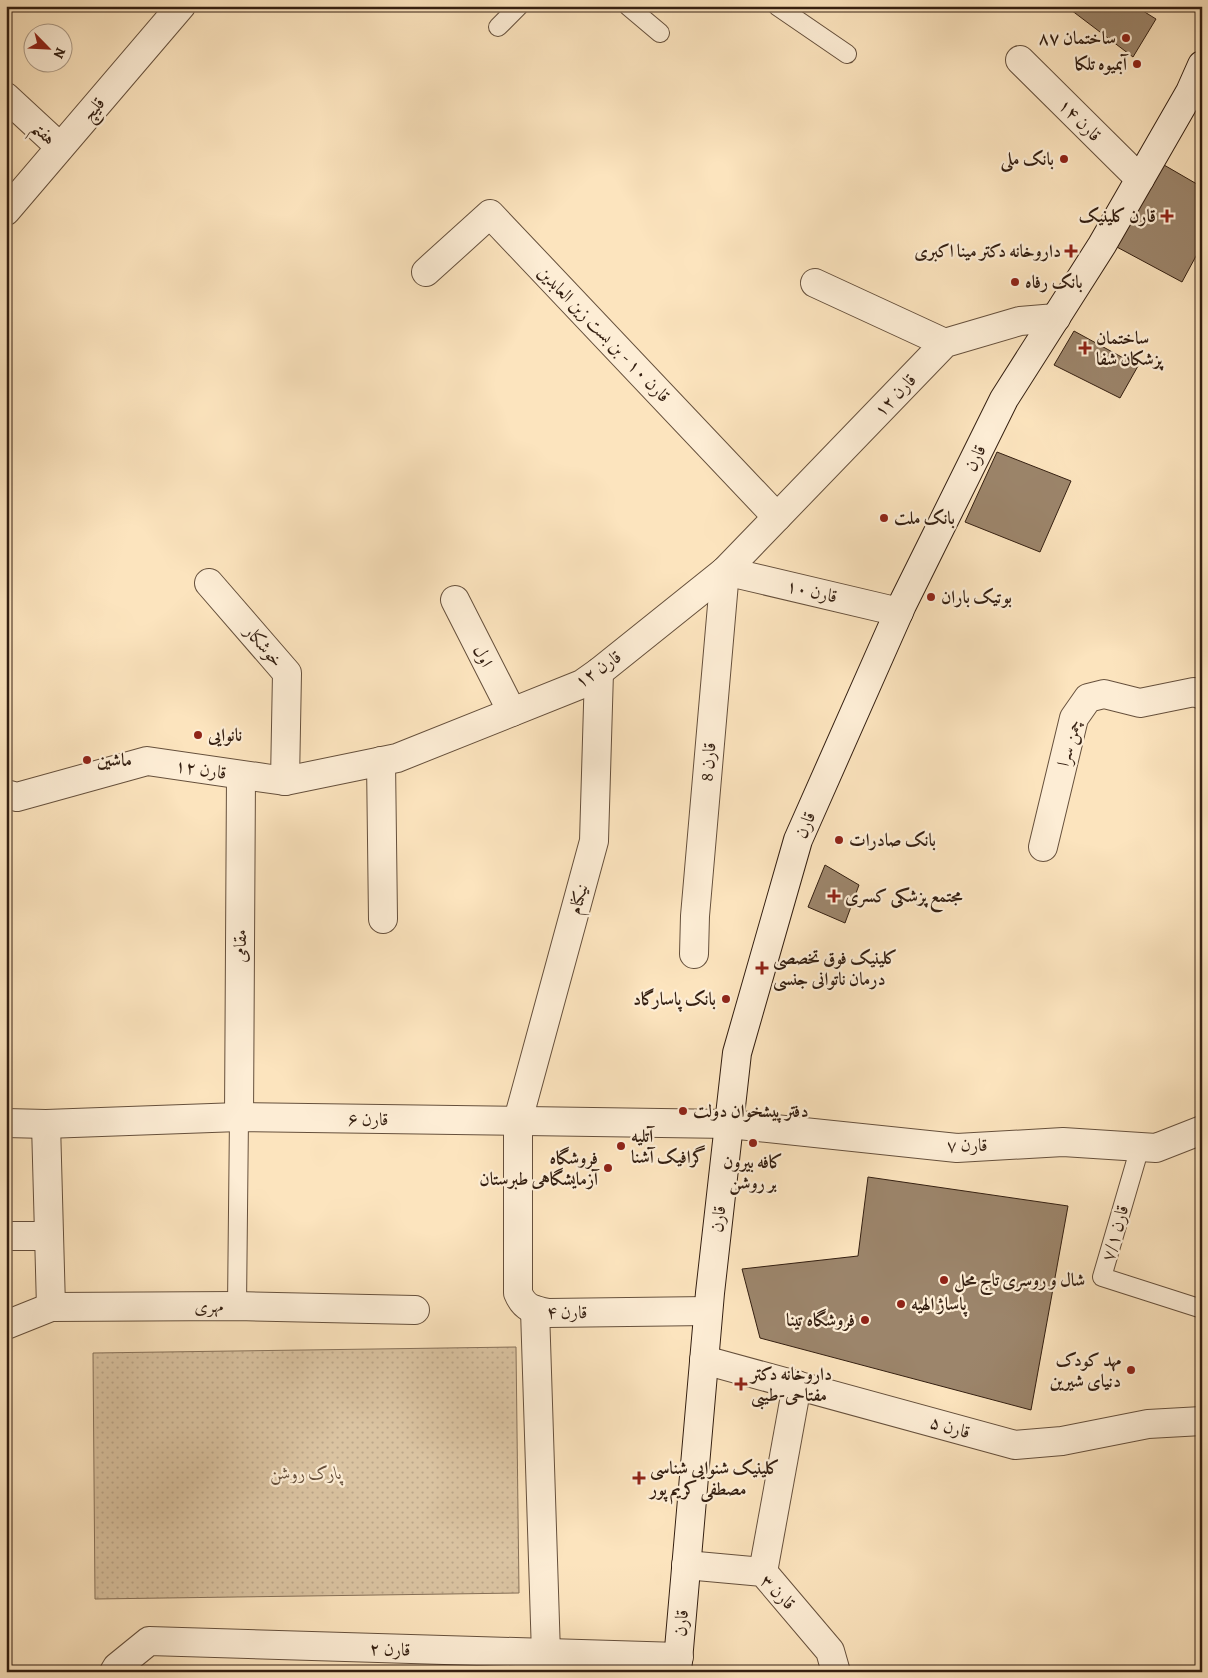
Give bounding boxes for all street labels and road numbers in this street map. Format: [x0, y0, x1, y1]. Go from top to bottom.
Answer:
street label: قلیچ [76, 92, 113, 129]
street label: قارن ۱۴ [1053, 93, 1107, 147]
street label: هفتم [23, 116, 61, 155]
street label: قارن ۱۰ - بن بست زین العابدین [532, 260, 676, 408]
street label: قارن ۱۲ [868, 368, 922, 422]
street label: قارن [958, 441, 992, 475]
street label: قارن ١٠ [784, 574, 840, 608]
street label: خوشکار [238, 618, 289, 672]
street label: اول [467, 641, 499, 671]
street label: قارن ۱۲ [570, 645, 626, 693]
street label: چمن سرا [1051, 717, 1087, 769]
street label: قارن 8 [694, 741, 722, 783]
street label: قارن ۱۲ [174, 753, 228, 785]
street label: قارن [789, 808, 821, 842]
street label: نیکنام [562, 881, 597, 918]
street label: مقامی [228, 929, 252, 963]
street label: قارن ۶ [347, 1107, 389, 1131]
street label: قارن ٧ [946, 1133, 988, 1157]
street label: قارن ۷/۱ [1096, 1202, 1134, 1264]
street label: قارن [704, 1204, 732, 1234]
street label: مهری [194, 1294, 224, 1318]
street label: قارن ۴ [546, 1300, 588, 1324]
street label: قارن ۵ [927, 1410, 973, 1444]
street label: قارن ٣ [755, 1569, 801, 1615]
street label: قارن [668, 1609, 694, 1637]
street label: قارن ٢ [369, 1636, 411, 1662]

